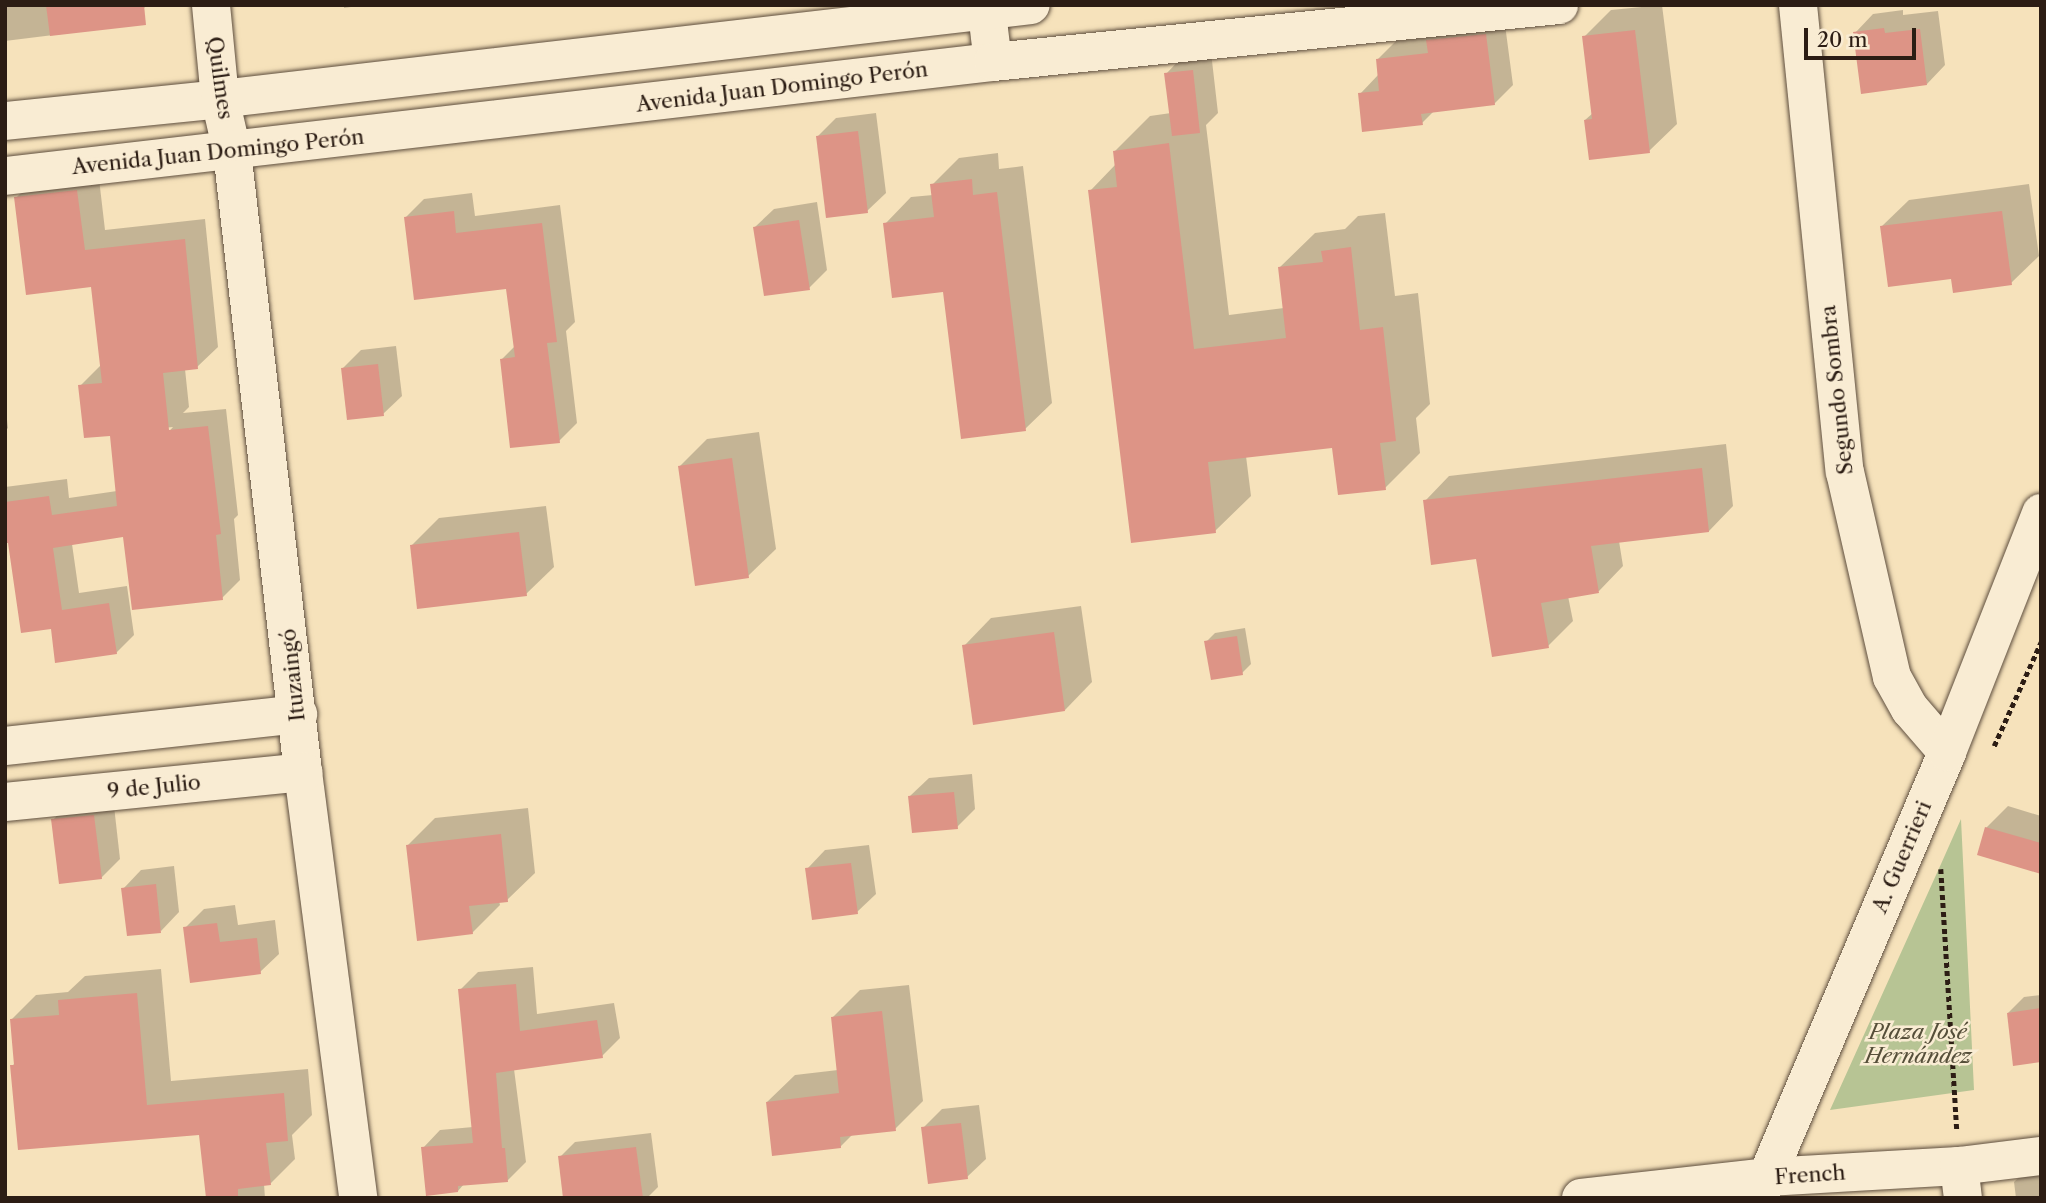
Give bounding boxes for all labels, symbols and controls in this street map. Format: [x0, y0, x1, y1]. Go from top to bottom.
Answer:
scale bar [1808, 14, 1920, 58]
text: 20 m [1817, 27, 1868, 52]
street label: Quilmes [202, 35, 238, 121]
street label: Avenida Juan Domingo Perón [635, 57, 929, 117]
street label: Avenida Juan Domingo Perón [71, 124, 365, 180]
street label: Segundo Sombra [1816, 304, 1858, 476]
street label: Ituzaingó [276, 627, 310, 723]
street label: 9 de Julio [106, 770, 202, 804]
street label: A. Guerrieri [1867, 797, 1937, 917]
park label: Plaza José Hernández [1864, 1019, 1972, 1069]
street label: French [1774, 1160, 1846, 1190]

